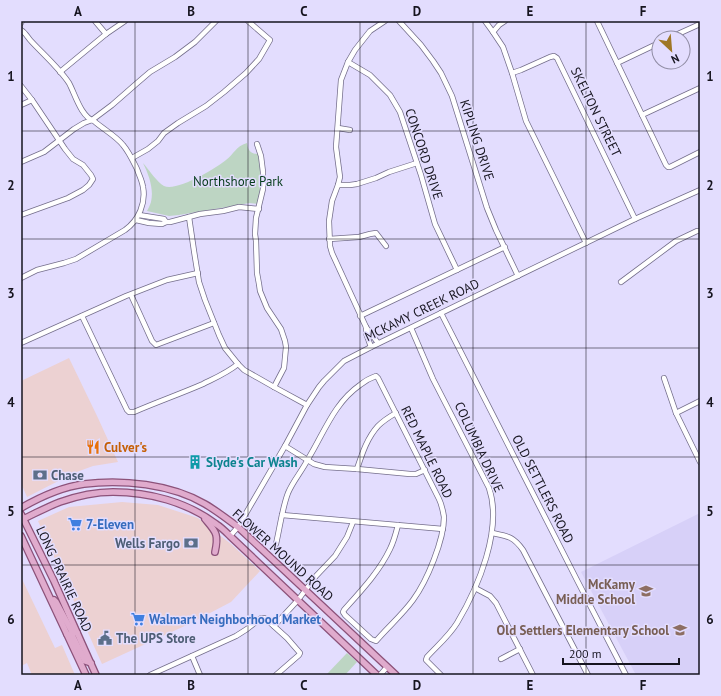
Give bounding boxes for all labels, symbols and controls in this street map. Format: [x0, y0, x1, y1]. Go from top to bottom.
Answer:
text: A [74, 3, 82, 20]
text: B [187, 3, 195, 20]
text: C [300, 3, 308, 20]
text: D [413, 3, 421, 20]
text: E [527, 3, 534, 20]
text: F [640, 3, 647, 20]
north arrow [651, 30, 691, 70]
text: N [669, 51, 682, 67]
street label: SKELTON STREET [567, 64, 625, 160]
text: 1 [7, 68, 15, 85]
text: 1 [706, 68, 714, 85]
street label: KIPLING DRIVE [456, 97, 498, 183]
street label: CONCORD DRIVE [401, 106, 447, 202]
park label: Northshore Park [193, 173, 284, 190]
text: 2 [7, 177, 15, 194]
text: 2 [706, 177, 714, 194]
street label: MCKAMY CREEK ROAD [362, 275, 482, 345]
text: 3 [7, 285, 15, 302]
text: 3 [706, 285, 714, 302]
text: 4 [7, 394, 15, 411]
text: 4 [706, 394, 714, 411]
street label: COLUMBIA DRIVE [451, 399, 507, 495]
street label: RED MAPLE ROAD [397, 403, 457, 501]
street label: OLD SETTLERS ROAD [508, 432, 578, 546]
restaurant icon: Culver's [85, 439, 101, 455]
place label: Culver's [104, 439, 148, 456]
building icon: Slyde's Car Wash [187, 454, 203, 470]
place label: Slyde's Car Wash [206, 454, 298, 471]
bank icon: Chase [32, 467, 48, 483]
place label: Chase [51, 467, 84, 484]
text: 5 [7, 503, 15, 520]
text: 5 [706, 503, 714, 520]
street label: FLOWER MOUND ROAD [229, 505, 337, 605]
supermarket icon: 7-Eleven [67, 516, 83, 532]
place label: 7-Eleven [86, 516, 134, 533]
street label: LONG PRAIRIE ROAD [32, 523, 96, 635]
place label: Wells Fargo [115, 535, 180, 552]
bank icon: Wells Fargo [183, 535, 199, 551]
place label: McKamy Middle School [556, 576, 636, 608]
school or university icon: McKamy Middle School [638, 583, 654, 599]
text: 6 [7, 611, 15, 628]
supermarket icon: Walmart Neighborhood Market [130, 611, 146, 627]
place label: Walmart Neighborhood Market [149, 611, 321, 628]
text: 6 [706, 611, 714, 628]
place label: Old Settlers Elementary School [497, 622, 669, 639]
school or university icon: Old Settlers Elementary School [672, 622, 688, 638]
public building icon: The UPS Store [97, 630, 113, 646]
place label: The UPS Store [116, 630, 196, 647]
scale bar [563, 640, 679, 666]
text: 200 m [569, 646, 602, 661]
text: A [74, 677, 82, 694]
text: B [187, 677, 195, 694]
text: C [300, 677, 308, 694]
text: D [413, 677, 421, 694]
text: E [527, 677, 534, 694]
text: F [640, 677, 647, 694]

